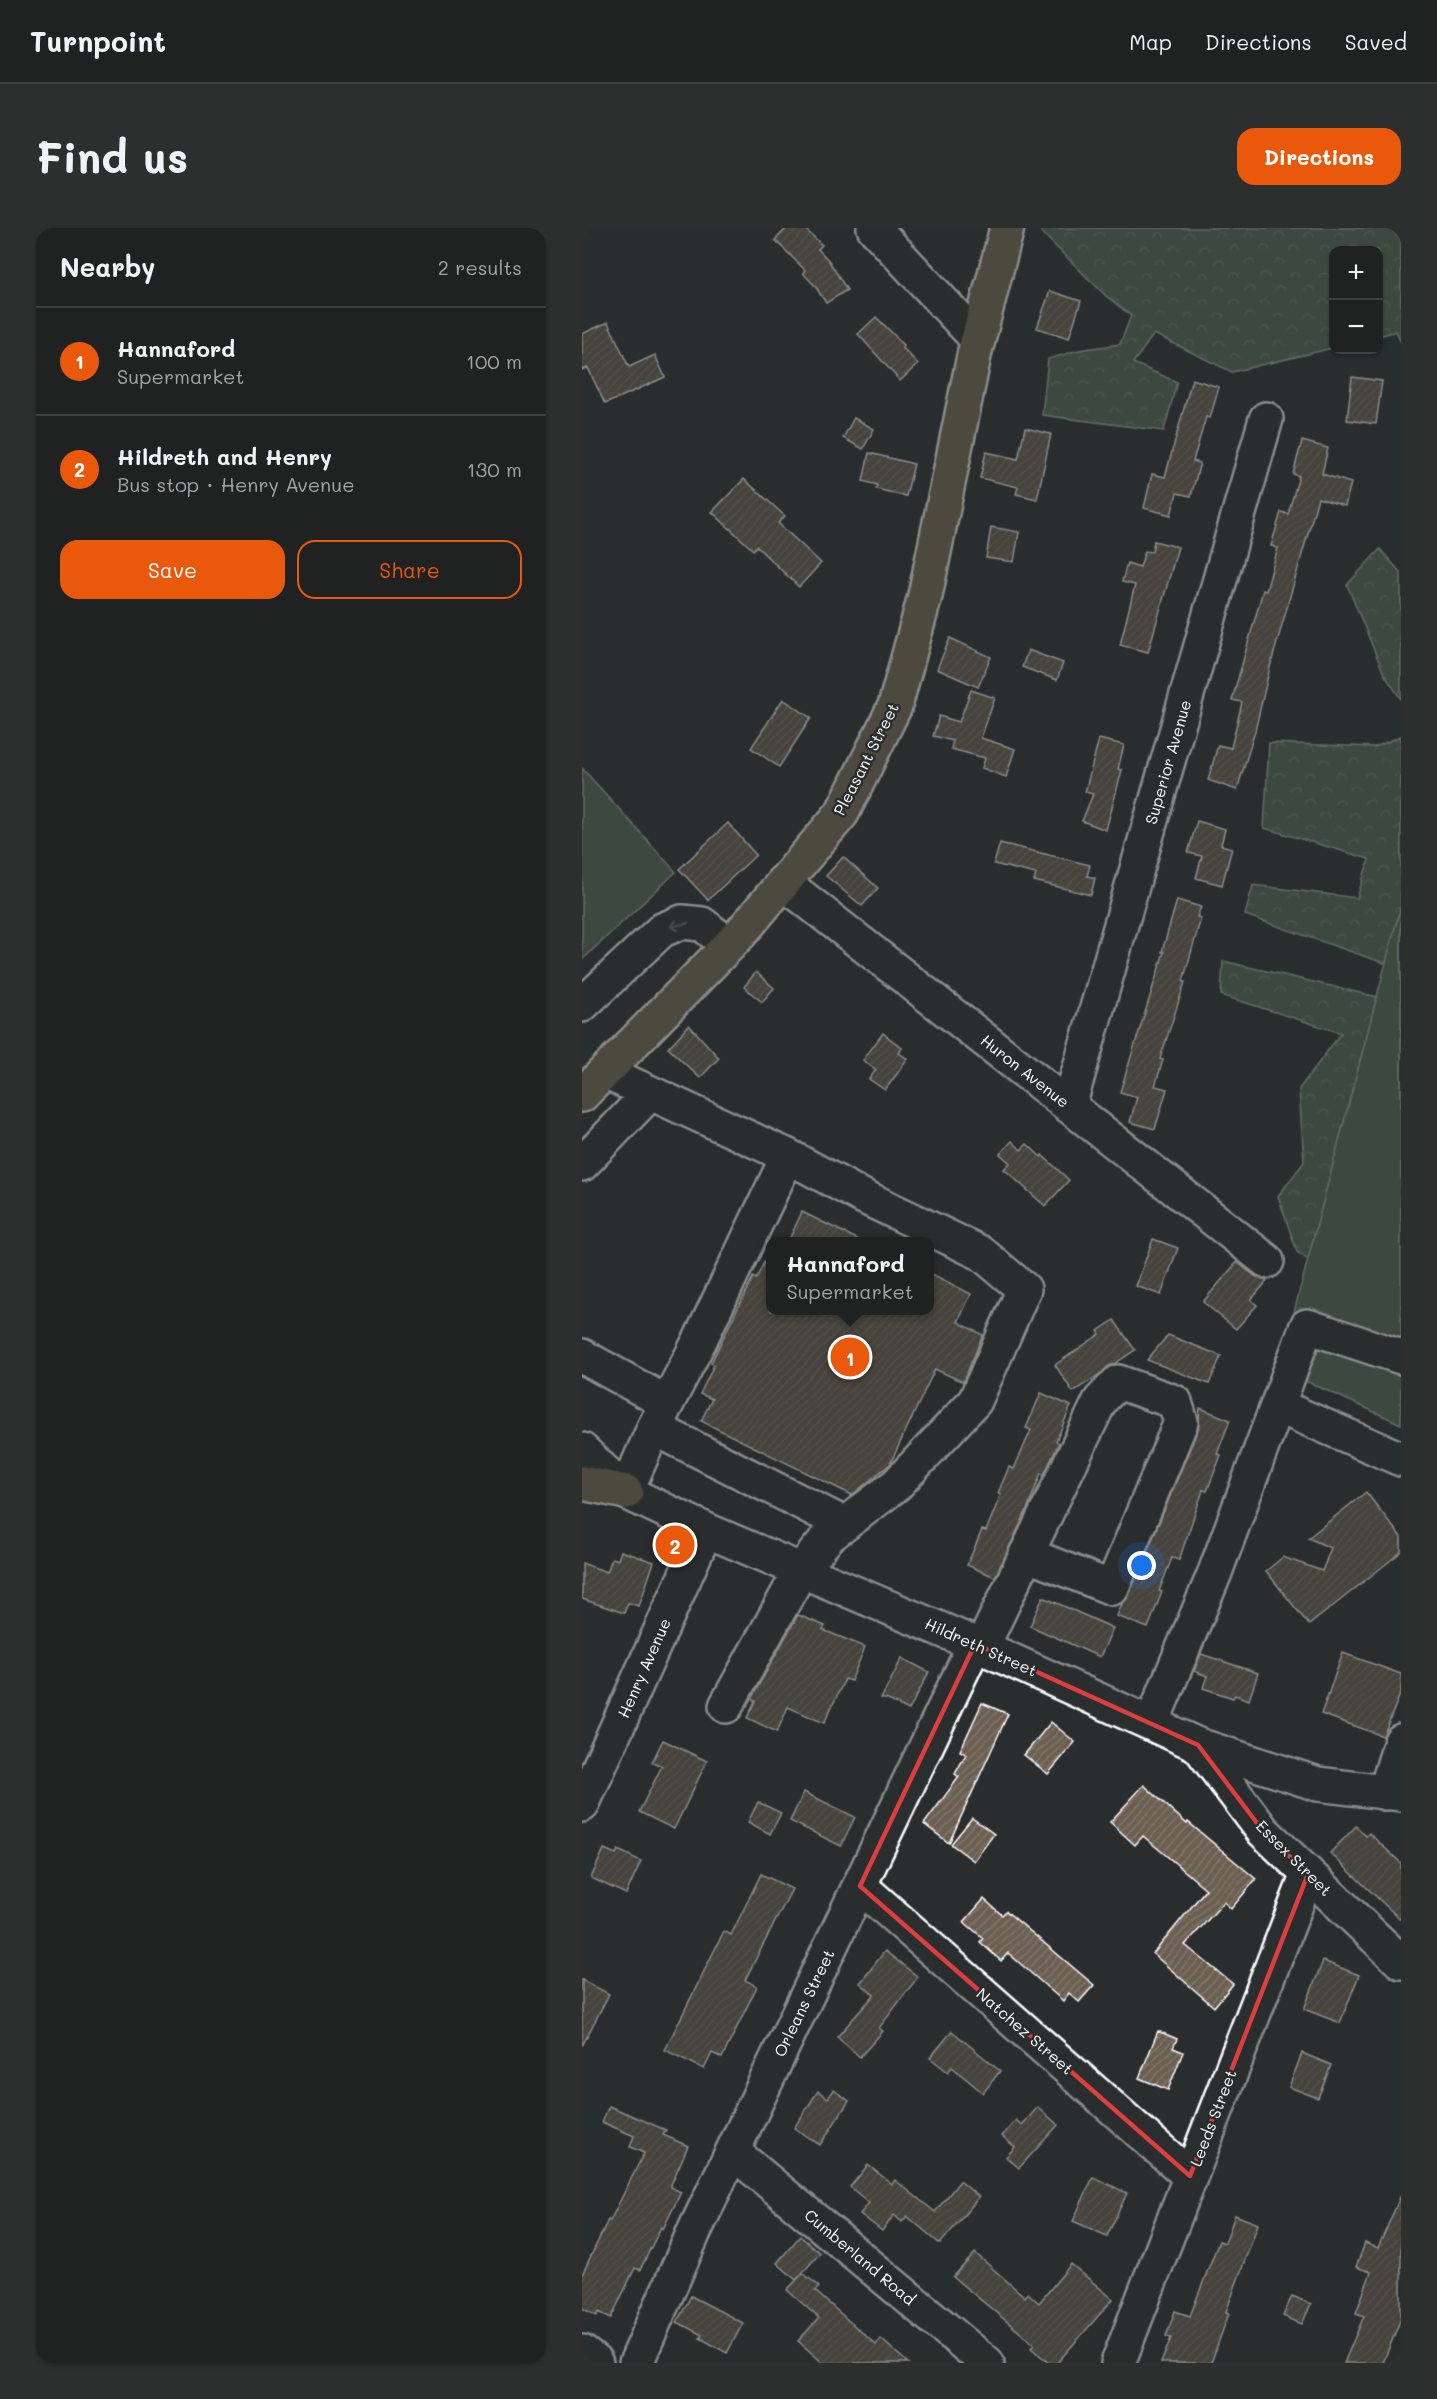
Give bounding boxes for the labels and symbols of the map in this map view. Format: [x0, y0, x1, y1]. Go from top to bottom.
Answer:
street label: Superior Avenue [1140, 697, 1195, 827]
street label: Pleasant Street [828, 699, 903, 819]
one-way arrow [669, 920, 689, 931]
street label: Huron Avenue [977, 1029, 1074, 1112]
pin: 1 [830, 1334, 870, 1380]
pin: 2 [656, 1522, 694, 1568]
your location [1127, 1551, 1156, 1580]
street label: Hildreth Street [922, 1612, 1041, 1681]
street label: Henry Avenue [612, 1615, 675, 1721]
street label: Essex Street [1252, 1815, 1337, 1900]
street label: Orleans Street [768, 1945, 839, 2060]
street label: Natchez Street [972, 1983, 1078, 2079]
street label: Leeds Street [1184, 2066, 1241, 2169]
street label: Cumberland Road [800, 2204, 920, 2309]

